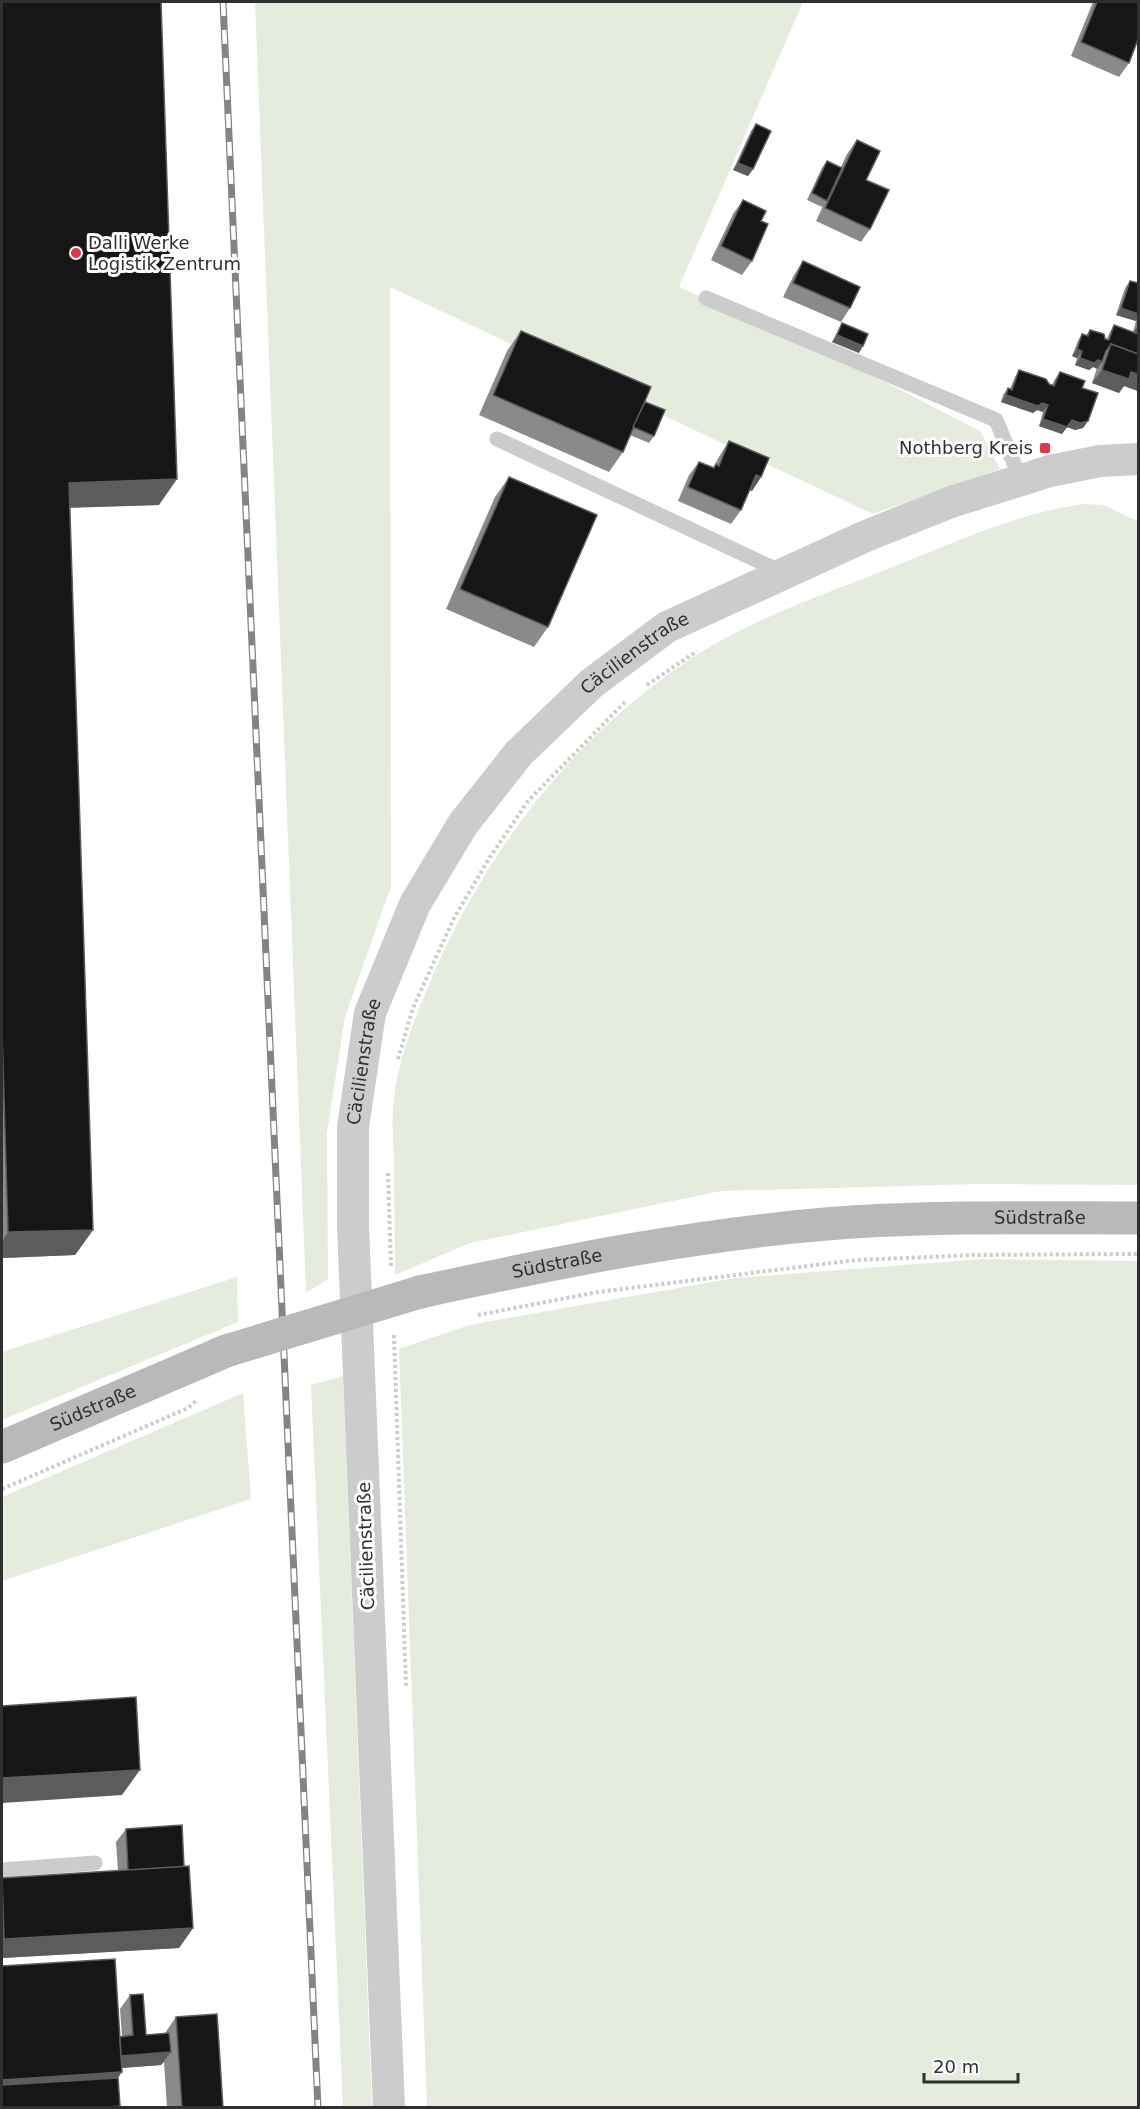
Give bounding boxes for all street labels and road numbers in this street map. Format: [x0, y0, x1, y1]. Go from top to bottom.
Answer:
street label: Cäcilienstraße [576, 608, 692, 699]
street label: Cäcilienstraße [342, 995, 385, 1126]
street label: Südstraße [994, 1207, 1086, 1228]
street label: Südstraße [510, 1244, 604, 1282]
street label: Südstraße [47, 1380, 139, 1435]
street label: Cäcilienstraße [353, 1482, 378, 1610]

